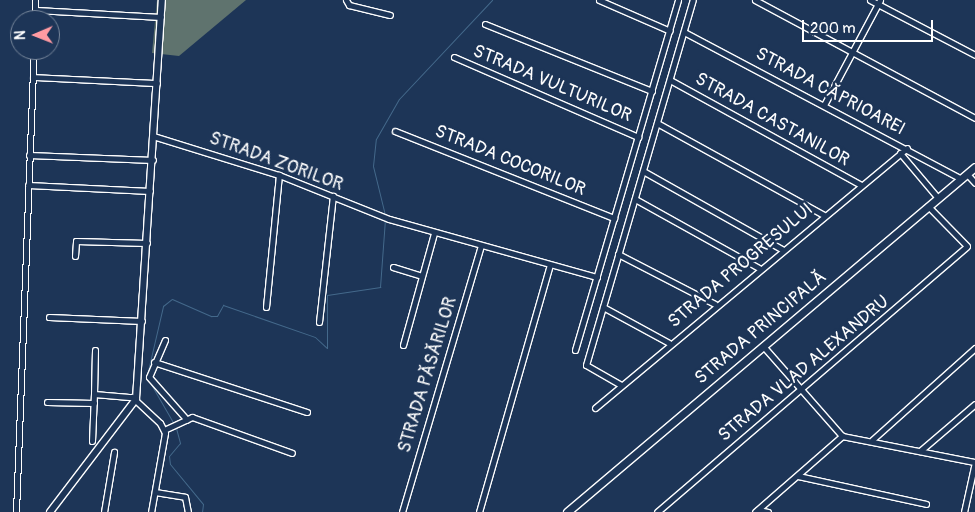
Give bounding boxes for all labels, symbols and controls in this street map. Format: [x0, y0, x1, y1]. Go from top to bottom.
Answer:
north arrow [10, 10, 60, 60]
scale bar [805, 10, 936, 42]
text: 200 m [810, 19, 855, 38]
text: N [12, 30, 29, 40]
street label: STRADA VULTURILOR [469, 41, 635, 127]
street label: STRADA CĂPRIOAREI [752, 43, 908, 141]
street label: STRADA CASTANILOR [691, 69, 853, 171]
street label: STRADA COCORILOR [432, 121, 588, 201]
street label: STRADA ZORILOR [206, 128, 346, 196]
street label: STRADA PROGRESULUI [664, 199, 818, 333]
street label: STRADA PRINCIPALĂ [691, 267, 831, 389]
street label: STRADA VLAD ALEXANDRU [714, 291, 894, 447]
street label: STRADA PĂSĂRILOR [394, 295, 462, 455]

